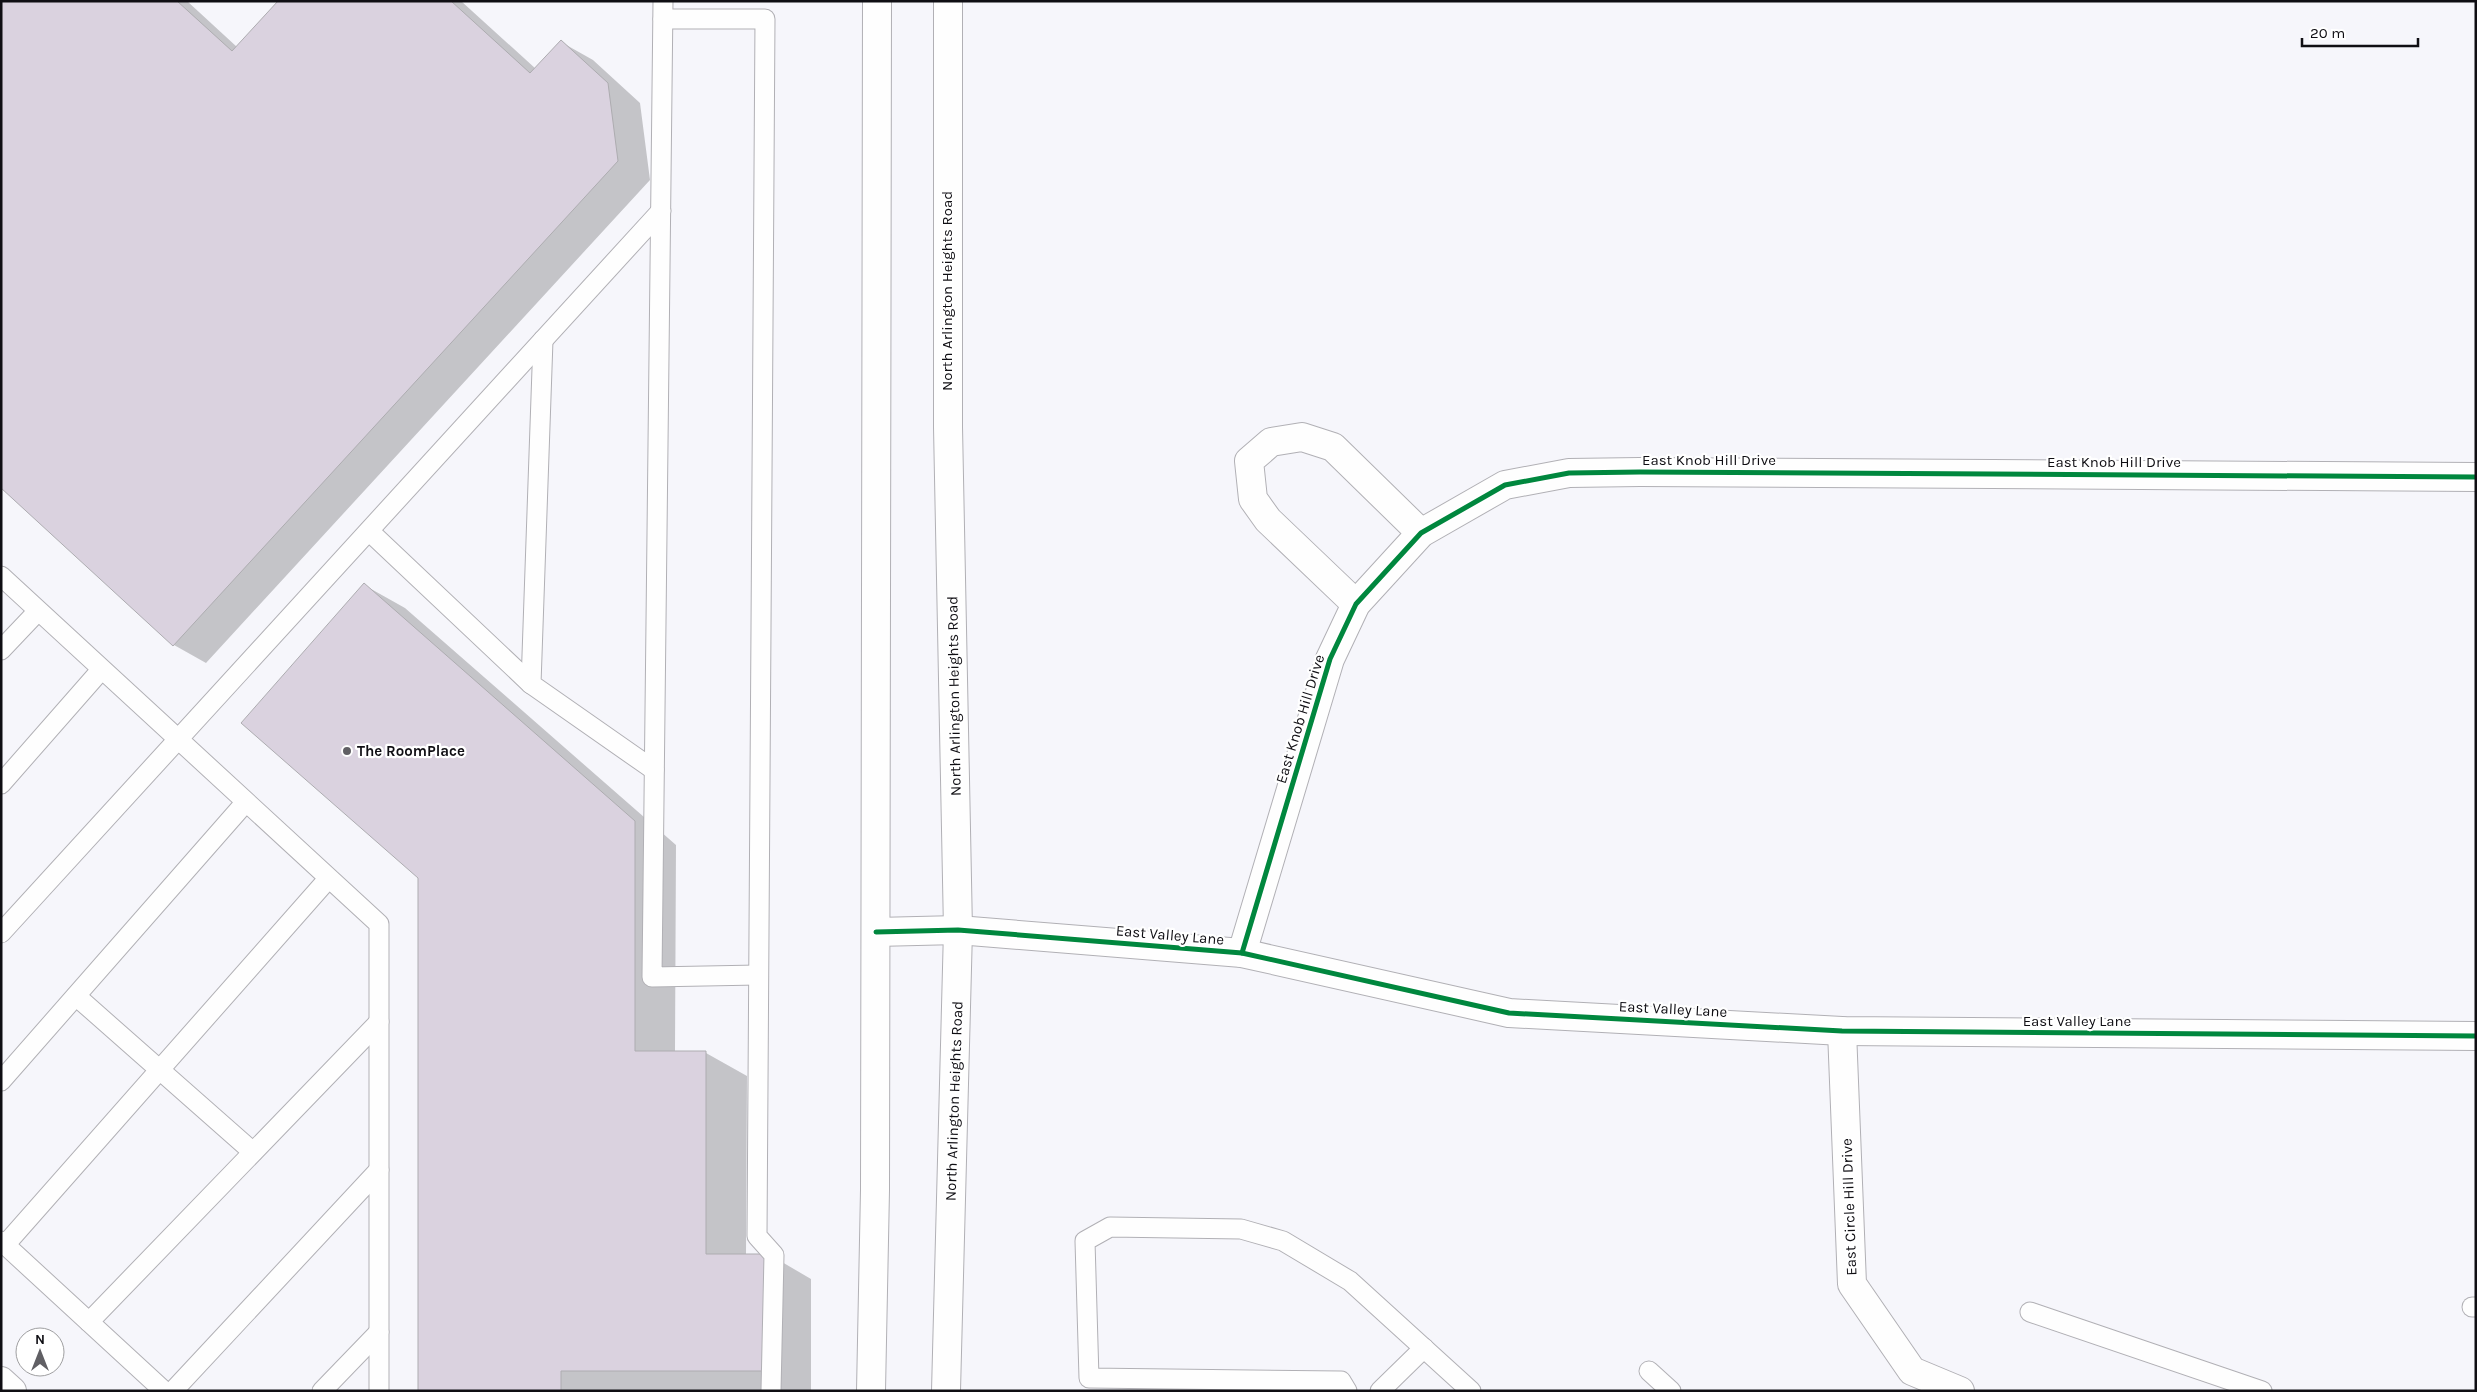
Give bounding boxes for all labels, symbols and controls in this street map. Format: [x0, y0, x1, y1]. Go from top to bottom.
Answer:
scale bar [2302, 15, 2418, 47]
text: 20 m [2310, 24, 2345, 42]
street label: North Arlington Heights Road [938, 191, 956, 391]
street label: East Knob Hill Drive [1642, 451, 1776, 469]
street label: East Knob Hill Drive [2047, 453, 2181, 471]
street label: North Arlington Heights Road [943, 596, 965, 796]
street label: East Knob Hill Drive [1272, 652, 1328, 786]
place label: The RoomPlace [357, 742, 465, 760]
marker: The RoomPlace [341, 745, 353, 757]
street label: East Valley Lane [1115, 921, 1225, 949]
street label: East Valley Lane [1618, 997, 1728, 1021]
street label: North Arlington Heights Road [942, 1001, 966, 1201]
street label: East Valley Lane [2023, 1012, 2131, 1030]
street label: East Circle Hill Drive [1838, 1138, 1860, 1276]
north arrow [15, 1327, 65, 1377]
text: N [35, 1331, 45, 1348]

